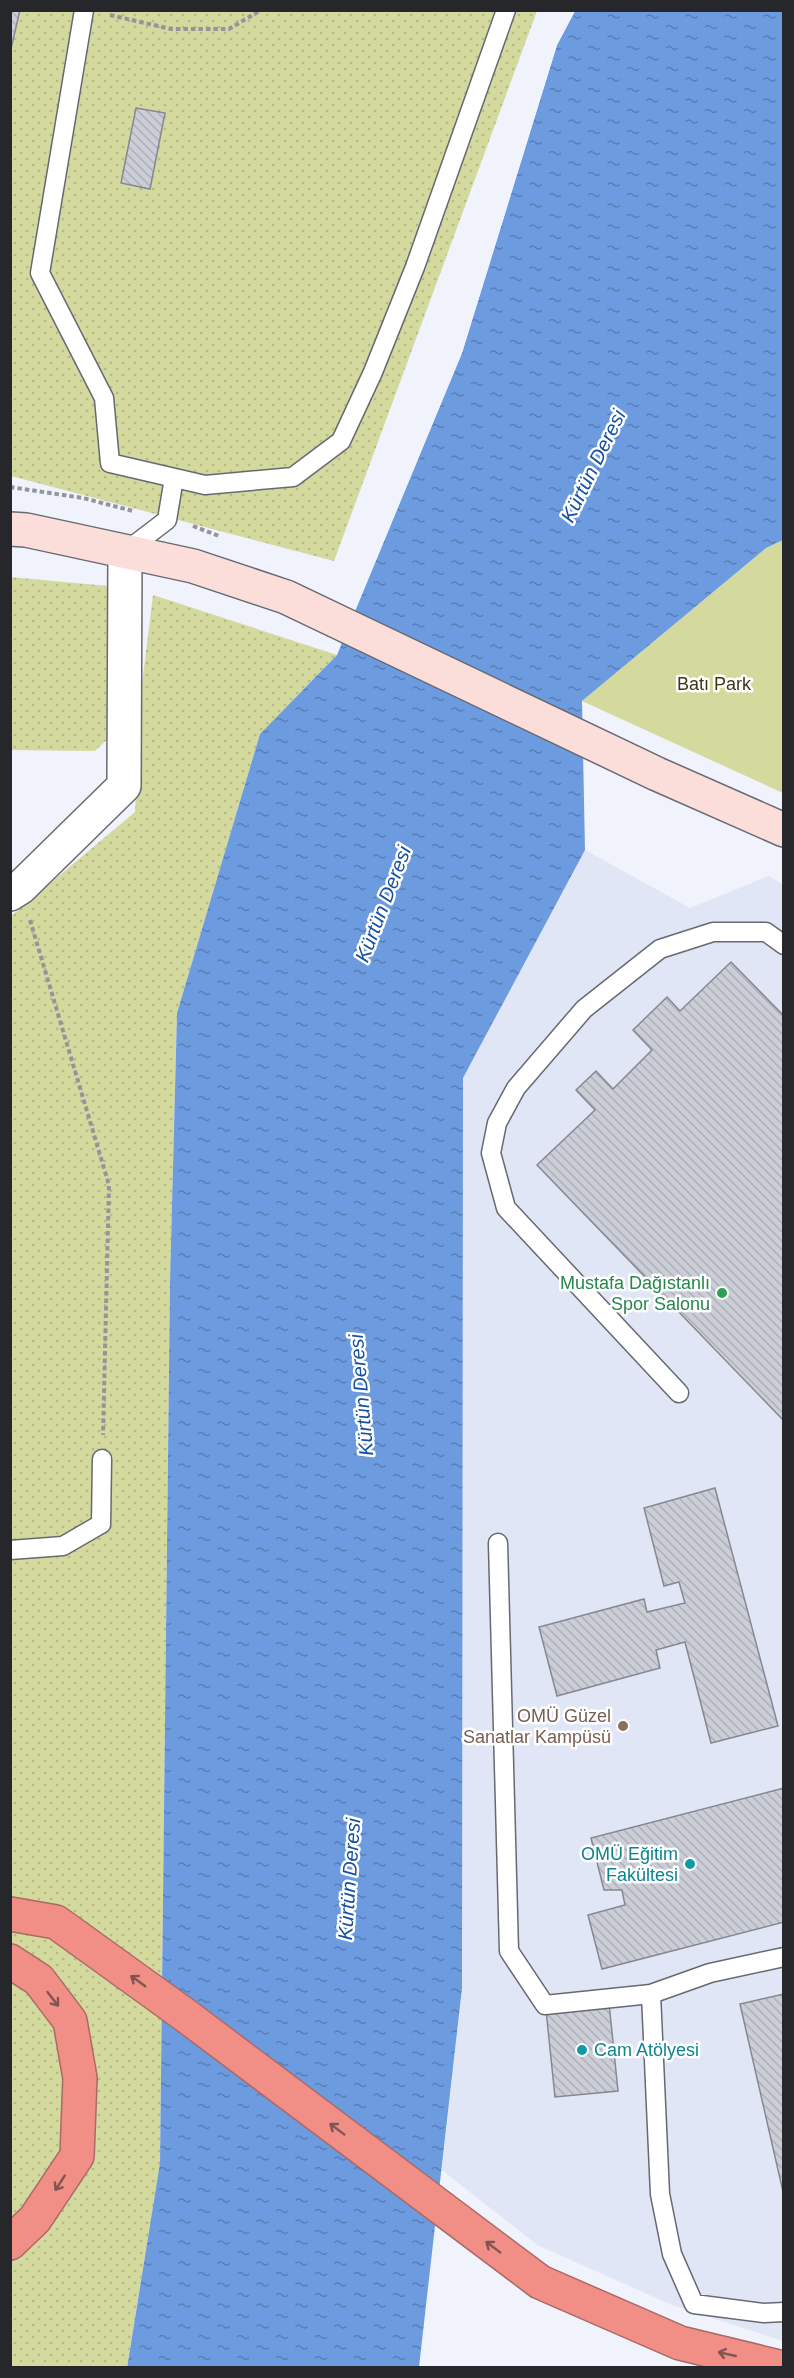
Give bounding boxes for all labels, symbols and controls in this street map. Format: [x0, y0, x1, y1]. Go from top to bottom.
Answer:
water label: Kürtün Deresi [556, 406, 630, 526]
park label: Batı Park [677, 674, 752, 694]
water label: Kürtün Deresi [351, 842, 415, 965]
place label: Mustafa Dağıstanlı Spor Salonu [560, 1273, 710, 1314]
marker: Mustafa Dağıstanlı Spor Salonu [715, 1286, 729, 1300]
water label: Kürtün Deresi [345, 1333, 377, 1457]
place label: OMÜ Güzel Sanatlar Kampüsü [463, 1706, 611, 1747]
marker: OMÜ Güzel Sanatlar Kampüsü [616, 1719, 630, 1733]
water label: Kürtün Deresi [334, 1817, 364, 1941]
place label: OMÜ Eğitim Fakültesi [581, 1844, 678, 1885]
marker: OMÜ Eğitim Fakültesi [683, 1857, 697, 1871]
one-way arrow [130, 1975, 146, 1987]
one-way arrow [47, 1991, 60, 2007]
place label: Cam Atölyesi [594, 2040, 699, 2060]
marker: Cam Atölyesi [575, 2043, 589, 2057]
one-way arrow [330, 2123, 346, 2135]
one-way arrow [53, 2174, 66, 2191]
one-way arrow [485, 2240, 501, 2253]
one-way arrow [717, 2347, 736, 2359]

